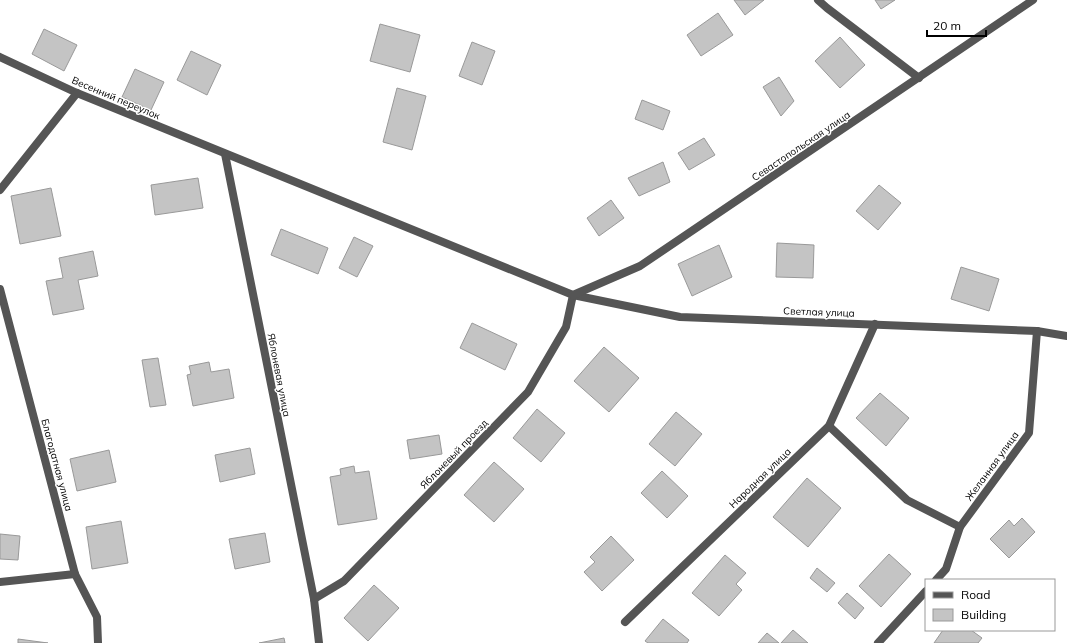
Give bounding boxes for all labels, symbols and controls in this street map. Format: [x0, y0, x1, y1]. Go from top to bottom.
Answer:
scale bar [927, 12, 986, 38]
text: 20 m [933, 18, 961, 33]
street label: Весенний переулок [70, 74, 163, 123]
street label: Севастопольская улица [749, 108, 853, 184]
street label: Светлая улица [783, 304, 855, 320]
street label: Яблоневая улица [265, 332, 293, 418]
street label: Яблоневый проезд [417, 416, 491, 492]
street label: Благодатная улица [38, 417, 76, 513]
street label: Желанная улица [962, 429, 1022, 503]
street label: Народная улица [726, 445, 794, 511]
legend [925, 579, 1055, 631]
text: Road [961, 587, 990, 602]
text: Building [961, 607, 1006, 622]

